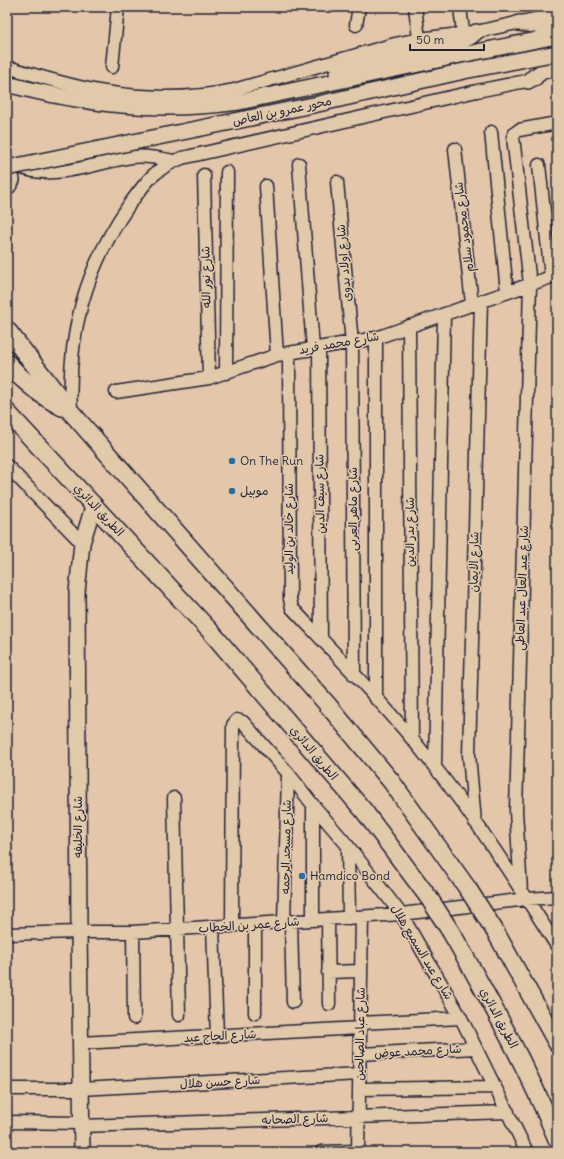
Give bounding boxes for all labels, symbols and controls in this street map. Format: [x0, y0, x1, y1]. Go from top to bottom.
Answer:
scale bar [410, 26, 484, 52]
text: 50 m [416, 32, 445, 47]
street label: محور عمرو بن العاص [231, 93, 333, 129]
street label: شارع محمود سلام [451, 181, 478, 273]
street label: شارع اولاد بدوى [333, 224, 356, 302]
street label: شارع نور الله [197, 246, 216, 308]
street label: شارع محمد فريد [298, 328, 380, 359]
place label: On The Run [240, 453, 303, 468]
street label: شارع سيف الدين [311, 454, 330, 534]
marker: On The Run [227, 456, 237, 466]
street label: شارع ماهر العربى [345, 467, 362, 551]
street label: الطريق الدائري [70, 480, 128, 541]
place label: موبيل [240, 483, 268, 499]
street label: شارع خالد بن الوليد [281, 483, 298, 575]
marker: موبيل [227, 486, 237, 496]
street label: شارع بدر الدين [402, 497, 419, 567]
street label: شارع عبد العال عبد العاطى [512, 525, 533, 651]
street label: شارع الايمان [465, 531, 484, 593]
street label: الطريق الدائري [286, 722, 342, 784]
street label: شارع الخليفه [70, 796, 87, 858]
street label: شارع مسجد الرحمه [277, 799, 296, 895]
place label: Hamdico Bond [310, 868, 390, 883]
marker: Hamdico Bond [297, 871, 307, 881]
street label: شارع عبد السميع هلال [386, 902, 457, 1003]
street label: شارع عمر بن الخطاب [198, 913, 300, 938]
street label: الطريق الدائري [475, 985, 522, 1052]
street label: شارع عباد الصالحين [351, 987, 370, 1081]
street label: شارع الحاج عيد [183, 1026, 257, 1047]
street label: شارع محمد عوض [374, 1041, 462, 1062]
street label: شارع حسن هلال [179, 1072, 261, 1093]
street label: شارع الصحابه [261, 1110, 329, 1129]

